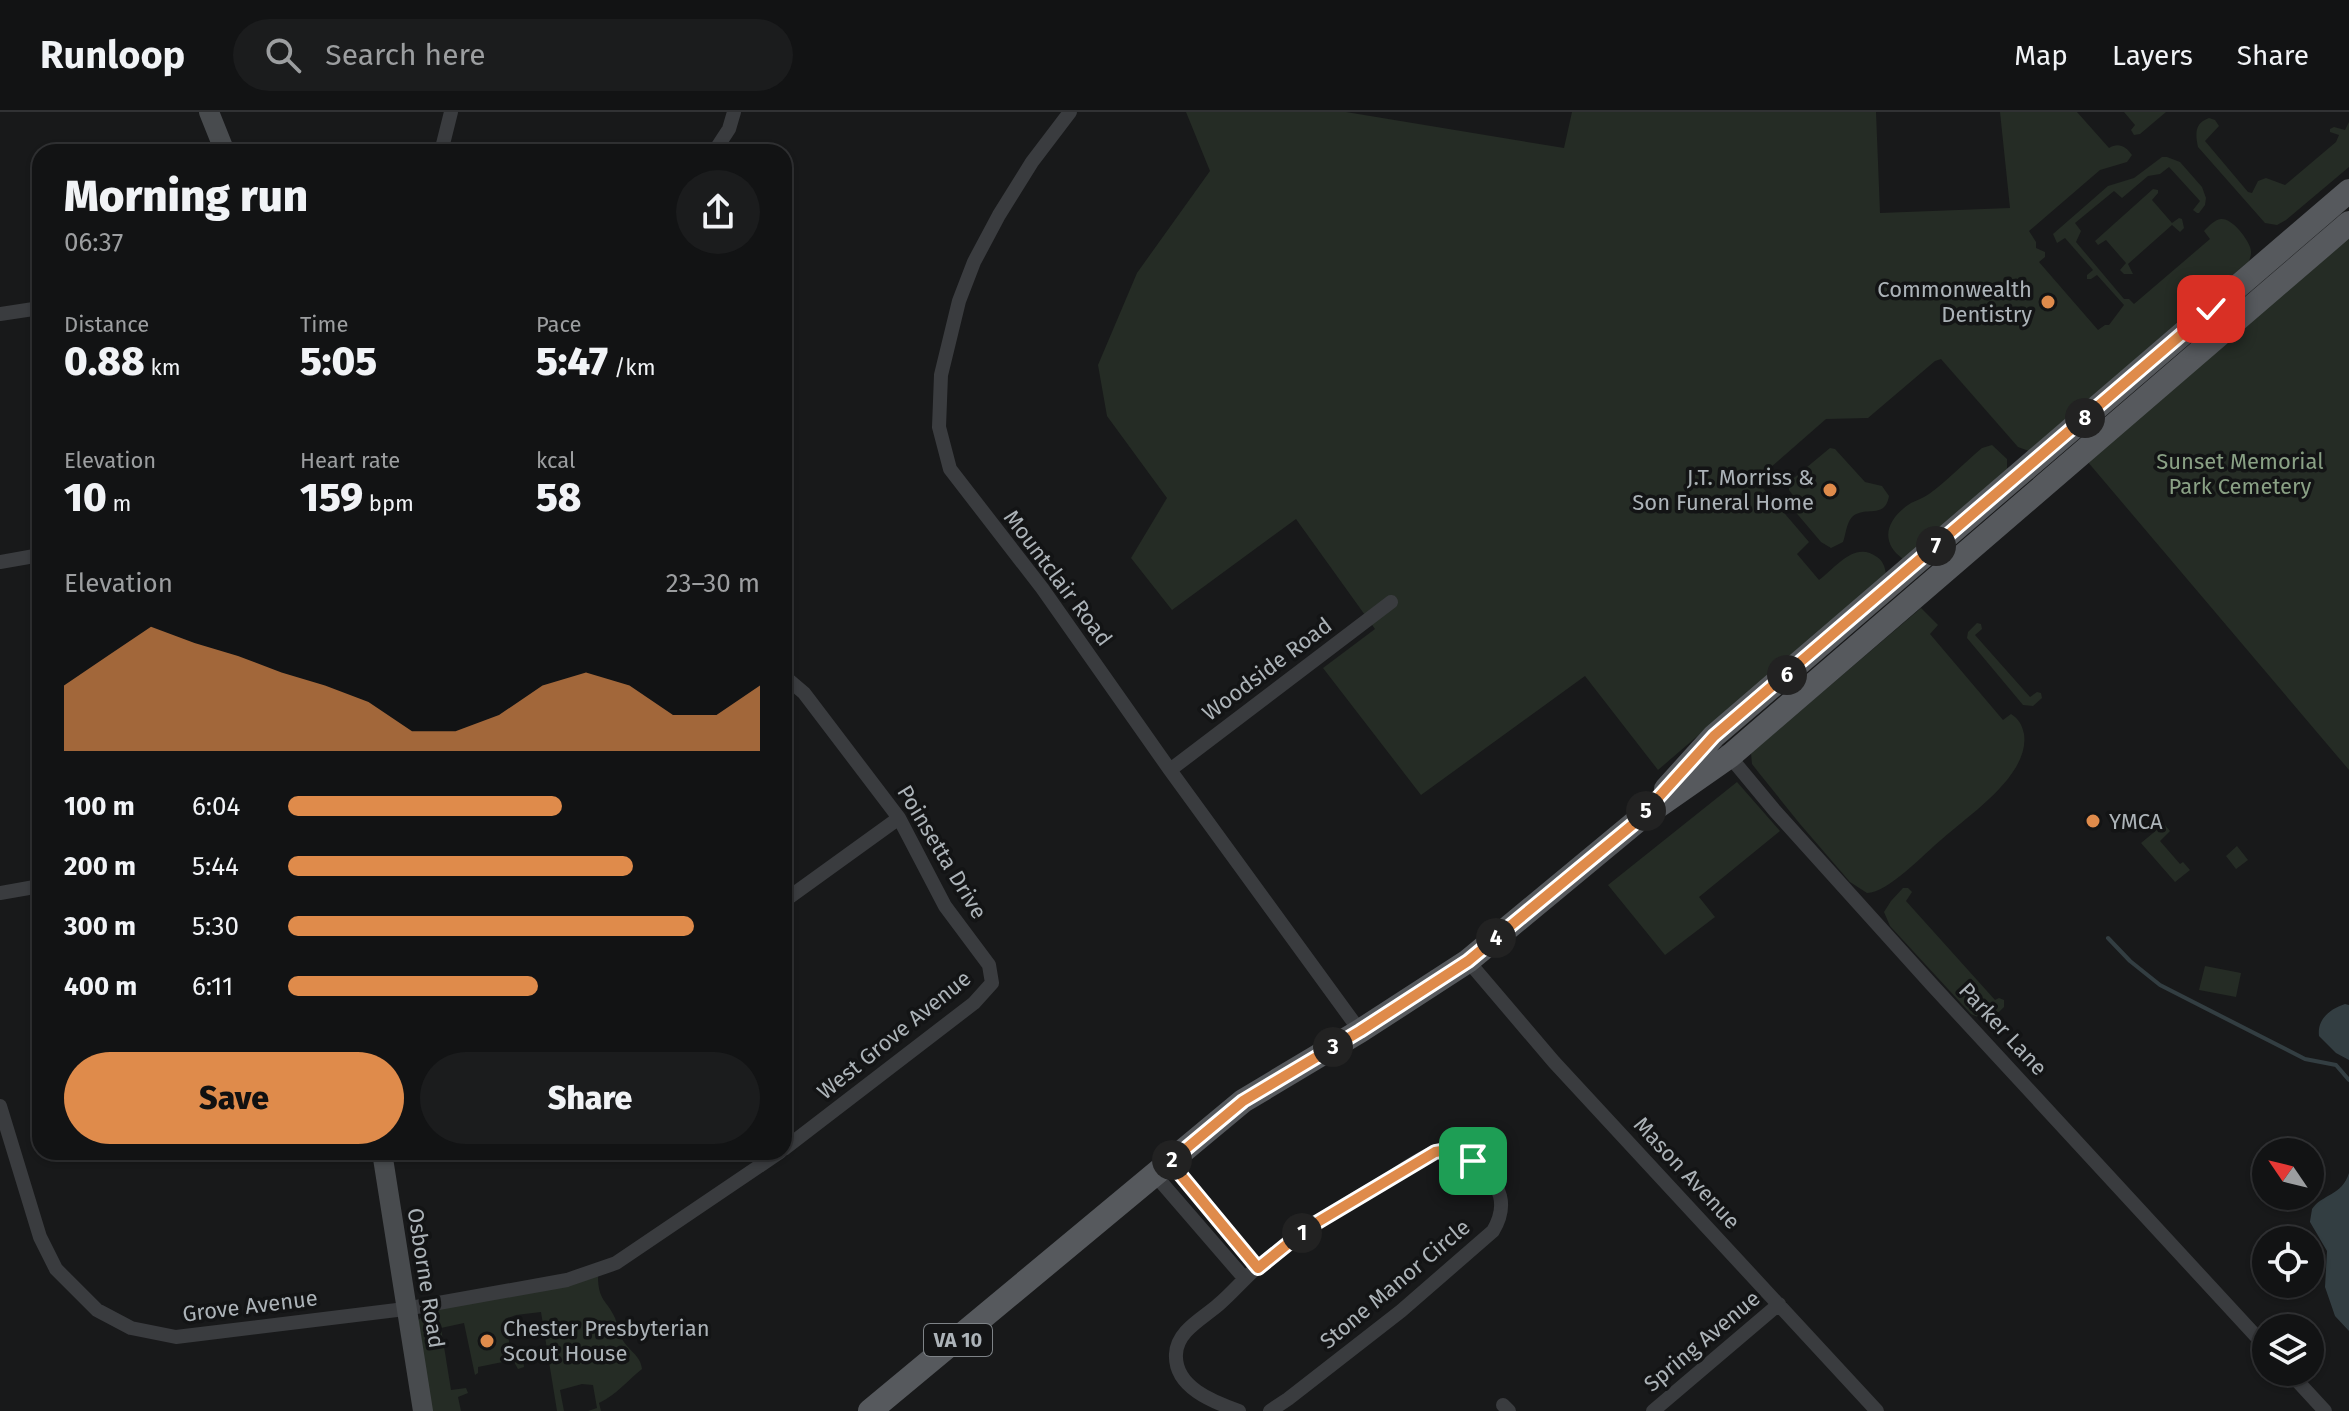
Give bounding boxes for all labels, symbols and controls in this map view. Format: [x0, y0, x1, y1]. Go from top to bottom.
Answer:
search box [233, 19, 793, 91]
text: Runloop [40, 32, 185, 78]
icon: search [261, 33, 305, 77]
text: Search here [325, 37, 486, 73]
text: Map [2014, 39, 2068, 72]
text: Layers [2112, 39, 2193, 72]
text: Share [2237, 39, 2309, 72]
text: Morning run [64, 170, 308, 223]
button: share [676, 170, 760, 254]
text: 06:37 [64, 227, 123, 258]
pin [2177, 275, 2245, 343]
place label: Commonwealth Dentistry [1877, 276, 2032, 328]
icon: check [2189, 287, 2233, 331]
marker: Commonwealth Dentistry [2039, 293, 2057, 311]
text: Distance [64, 311, 149, 338]
text: Time [300, 311, 348, 338]
text: Pace [536, 311, 582, 338]
text: 0.88 [64, 338, 145, 386]
text: 5:05 [300, 338, 377, 386]
text: 5:47 [536, 338, 608, 386]
text: km [145, 354, 181, 381]
text: /km [608, 354, 655, 381]
pin: 8 [2065, 398, 2105, 438]
text: 8 [2079, 404, 2091, 431]
text: Elevation [64, 447, 156, 474]
text: Heart rate [300, 447, 400, 474]
text: kcal [536, 447, 576, 474]
park label: Sunset Memorial Park Cemetery [2156, 448, 2324, 500]
place label: J.T. Morriss & Son Funeral Home [1632, 464, 1814, 516]
text: 10 [64, 474, 107, 522]
text: 159 [300, 474, 363, 522]
text: 58 [536, 474, 581, 522]
marker: J.T. Morriss & Son Funeral Home [1821, 481, 1839, 499]
text: m [107, 490, 131, 517]
text: bpm [363, 490, 414, 517]
street label: Mountclair Road [998, 505, 1118, 651]
pin: 7 [1916, 526, 1956, 566]
text: 7 [1931, 532, 1941, 559]
text: Elevation [64, 568, 173, 599]
text: 23–30 m [666, 568, 760, 599]
street label: Woodside Road [1197, 612, 1337, 726]
pin: 6 [1767, 655, 1807, 695]
text: 6 [1781, 661, 1793, 688]
street label: Poinsetta Drive [891, 780, 993, 924]
text: 100 m [64, 791, 135, 822]
text: 6:04 [192, 791, 240, 822]
pin: 5 [1626, 791, 1666, 831]
text: 5 [1640, 797, 1652, 824]
place label: YMCA [2109, 808, 2163, 835]
marker: YMCA [2084, 812, 2102, 830]
text: 200 m [64, 851, 136, 882]
text: 5:44 [192, 851, 239, 882]
text: 300 m [64, 911, 136, 942]
text: 5:30 [192, 911, 239, 942]
pin: 4 [1476, 918, 1516, 958]
text: 4 [1490, 924, 1502, 951]
street label: West Grove Avenue [812, 965, 976, 1105]
text: 400 m [64, 971, 137, 1002]
text: 6:11 [192, 971, 233, 1002]
street label: Parker Lane [1953, 977, 2053, 1081]
pin: 3 [1313, 1027, 1353, 1067]
text: 3 [1327, 1033, 1339, 1060]
button: Save [64, 1052, 404, 1144]
button: Share [420, 1052, 760, 1144]
street label: Mason Avenue [1628, 1111, 1746, 1235]
pin [1439, 1127, 1507, 1195]
north arrow [2252, 1138, 2324, 1210]
map controls [2252, 1138, 2324, 1386]
icon: arrive [1451, 1139, 1495, 1183]
pin: 2 [1152, 1140, 1192, 1180]
text: 2 [1166, 1146, 1178, 1173]
street label: Osborne Road [402, 1206, 450, 1350]
pin: 1 [1282, 1213, 1322, 1253]
street label: Stone Manor Circle [1314, 1213, 1476, 1355]
text: 1 [1297, 1219, 1307, 1246]
button: locate [2252, 1226, 2324, 1298]
street label: Grove Avenue [181, 1284, 319, 1328]
street label: Spring Avenue [1639, 1285, 1765, 1397]
button: layers [2252, 1314, 2324, 1386]
place label: Chester Presbyterian Scout House [503, 1315, 710, 1367]
road number: VA 10 [924, 1324, 992, 1356]
marker: Chester Presbyterian Scout House [478, 1332, 496, 1350]

